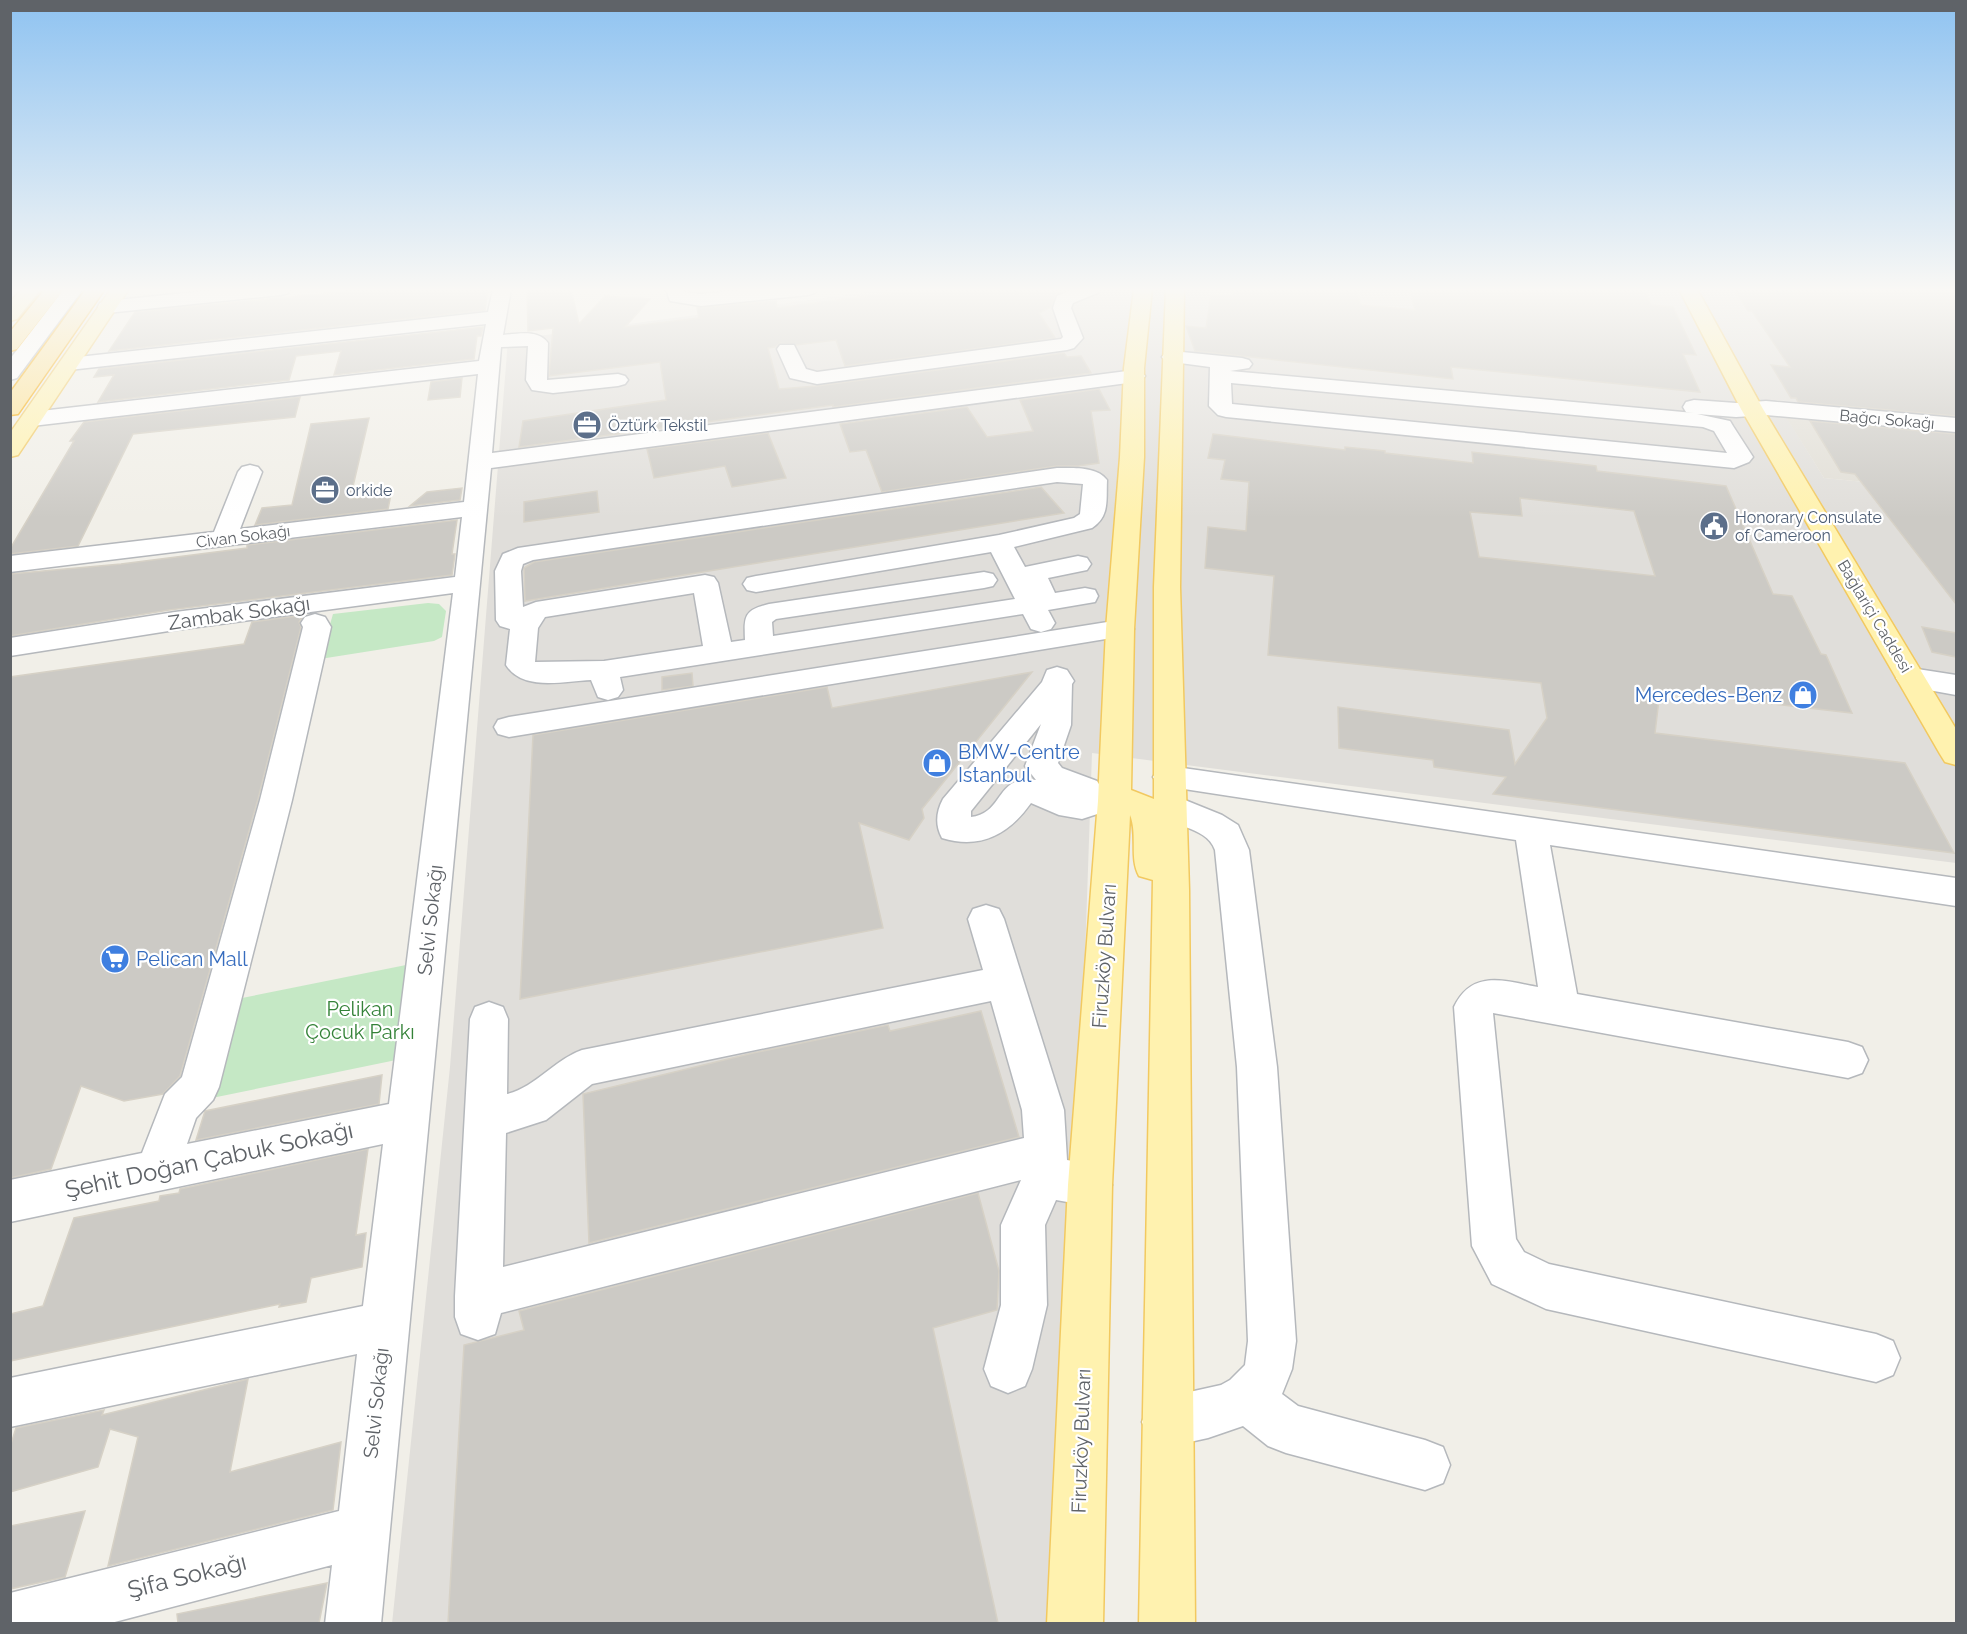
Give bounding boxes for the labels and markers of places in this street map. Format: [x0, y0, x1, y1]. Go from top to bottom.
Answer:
office icon: Öztürk Tekstil [571, 409, 603, 441]
place label: Öztürk Tekstil [608, 415, 708, 435]
office icon: orkide [309, 474, 341, 506]
place label: orkide [346, 481, 392, 500]
place label: Honorary Consulate of Cameroon [1735, 508, 1882, 545]
public building icon: Honorary Consulate of Cameroon [1698, 510, 1730, 542]
shop icon: Mercedes-Benz [1787, 679, 1819, 711]
place label: Mercedes-Benz [1635, 683, 1782, 707]
place label: BMW-Centre Istanbul [958, 740, 1080, 787]
shop icon: BMW-Centre Istanbul [921, 747, 953, 779]
supermarket icon: Pelican Mall [99, 943, 131, 975]
place label: Pelican Mall [136, 947, 248, 971]

